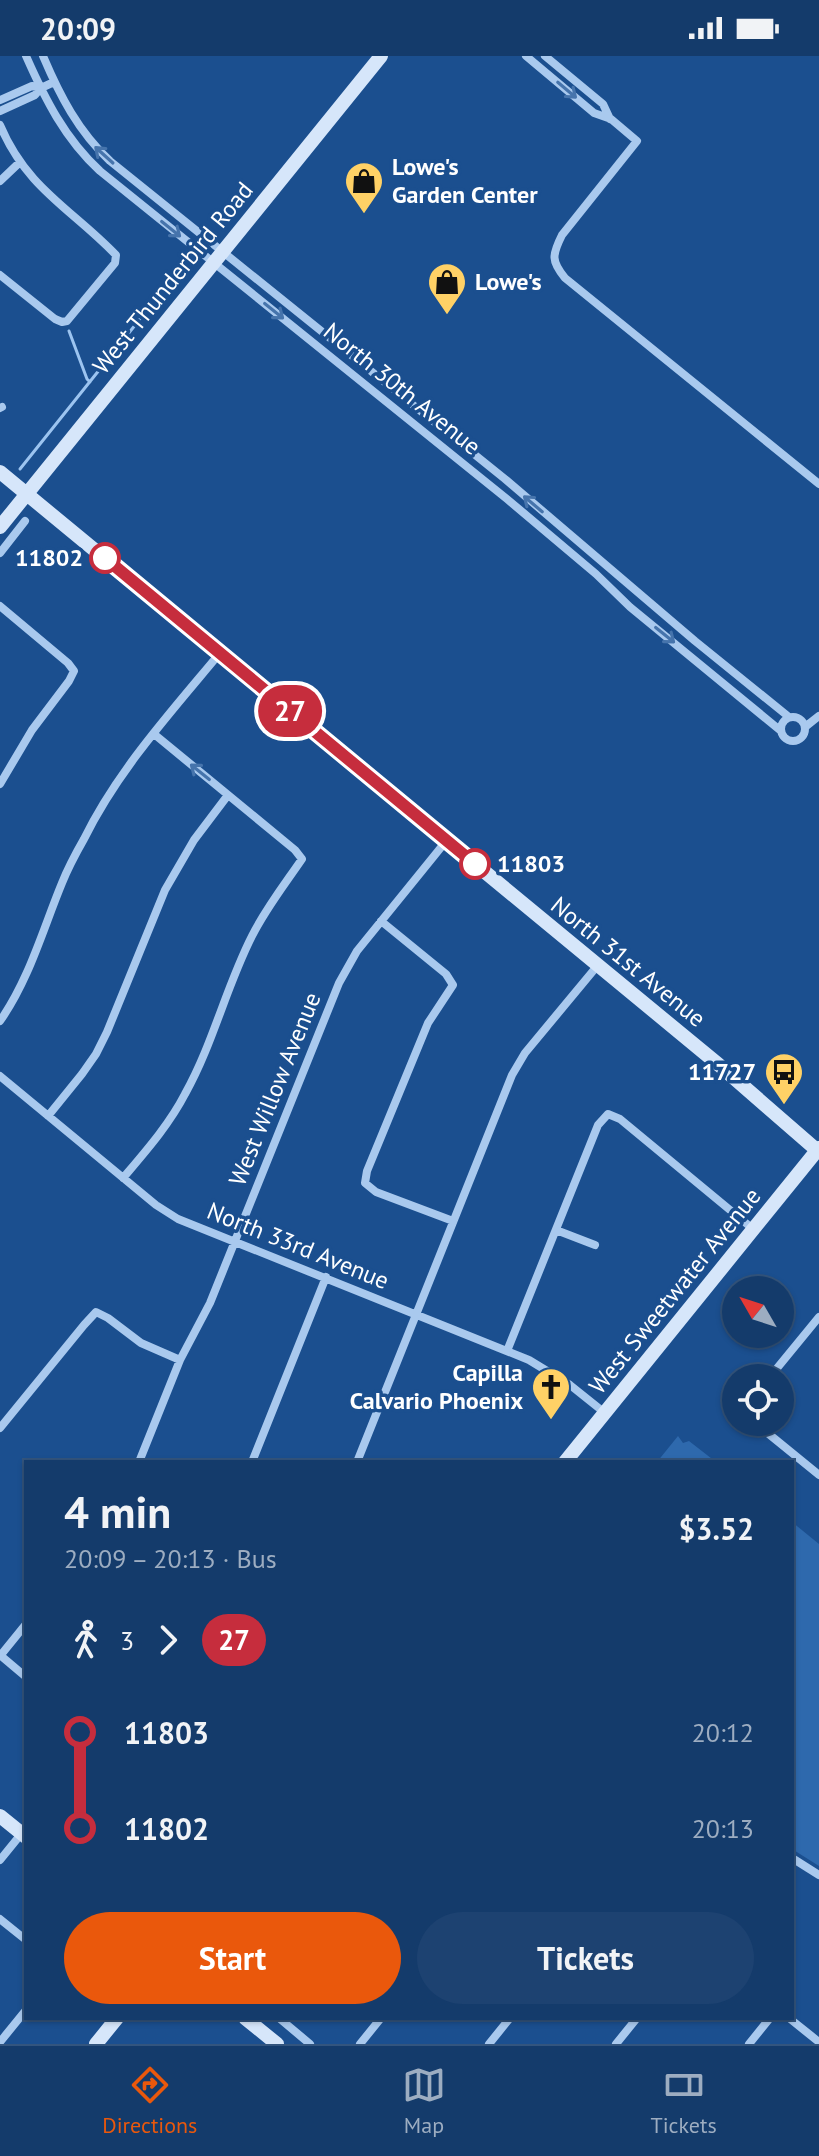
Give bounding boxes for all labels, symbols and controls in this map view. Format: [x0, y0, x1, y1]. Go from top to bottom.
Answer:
text: 20:09 [40, 9, 116, 48]
one-way arrow [556, 81, 577, 99]
one-way arrow [95, 146, 115, 164]
place label: Lowe's Garden Center [392, 151, 538, 210]
shop icon: Lowe's Garden Center [343, 160, 385, 215]
street label: West Thunderbird Road [86, 175, 260, 380]
one-way arrow [160, 220, 181, 238]
shop icon: Lowe's [426, 261, 468, 316]
place label: Lowe's [475, 266, 542, 297]
one-way arrow [263, 303, 284, 320]
street label: North 30th Avenue [317, 316, 487, 462]
one-way arrow [524, 495, 544, 513]
place label: 11802 [15, 542, 83, 573]
marker: 11802 [90, 543, 120, 573]
one-way arrow [654, 627, 675, 644]
line badge: 27 [254, 685, 326, 737]
text: 27 [274, 692, 306, 729]
one-way arrow [191, 763, 211, 781]
place label: 11803 [497, 848, 565, 879]
marker: 11803 [460, 849, 490, 879]
street label: North 31st Avenue [545, 890, 712, 1034]
street label: West Willow Avenue [222, 988, 327, 1190]
bus stop icon: 11727 [763, 1051, 805, 1106]
place label: 11727 [688, 1056, 756, 1087]
street label: West Sweetwater Avenue [582, 1181, 767, 1400]
street label: North 33rd Avenue [203, 1195, 394, 1296]
north arrow [722, 1276, 794, 1348]
map controls [722, 1276, 794, 1436]
place label: Capilla Calvario Phoenix [350, 1357, 523, 1416]
button: locate [722, 1364, 794, 1436]
church icon: Capilla Calvario Phoenix [530, 1366, 572, 1421]
text: 4 min [64, 1483, 171, 1540]
text: $3.52 [679, 1509, 754, 1548]
text: 20:09 – 20:13 · Bus [64, 1542, 277, 1575]
icon: walk [64, 1618, 108, 1662]
icon: forward [146, 1618, 190, 1662]
text: 27 [218, 1621, 250, 1658]
text: 3 [120, 1624, 134, 1657]
text: 11803 [124, 1713, 209, 1752]
text: 20:12 [692, 1716, 754, 1749]
text: 11802 [124, 1809, 209, 1848]
text: 20:13 [692, 1812, 754, 1845]
button: Start [64, 1912, 401, 2004]
button: Tickets [417, 1912, 754, 2004]
tab: Directions [102, 2063, 197, 2139]
tab: Map [402, 2063, 446, 2139]
tab: Tickets [651, 2063, 717, 2139]

